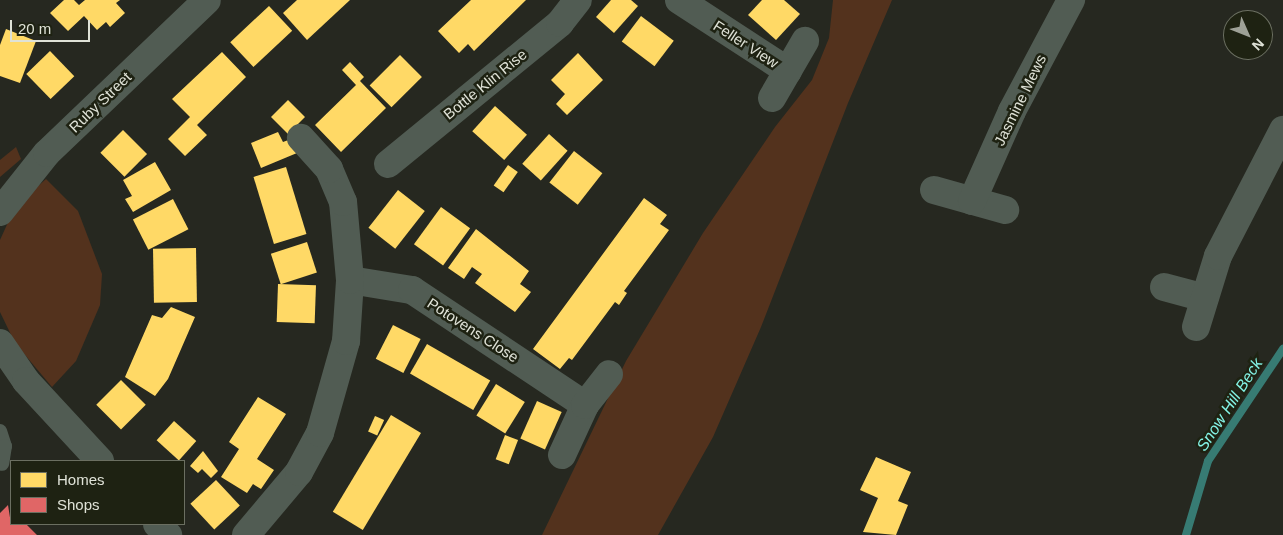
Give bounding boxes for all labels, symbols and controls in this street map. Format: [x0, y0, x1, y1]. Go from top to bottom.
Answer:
scale bar [12, 10, 92, 42]
north arrow [1223, 10, 1273, 60]
street label: Feller View [710, 16, 782, 72]
text: 20 m [18, 20, 51, 37]
text: N [1249, 36, 1267, 54]
street label: Bottle Klin Rise [440, 45, 530, 123]
street label: Jasmine Mews [990, 51, 1050, 149]
street label: Ruby Street [65, 68, 135, 136]
street label: Potovens Close [424, 294, 522, 366]
water label: Snow Hill Beck [1193, 355, 1267, 455]
legend [10, 460, 185, 525]
text: Homes [57, 471, 105, 488]
text: Shops [57, 496, 100, 513]

